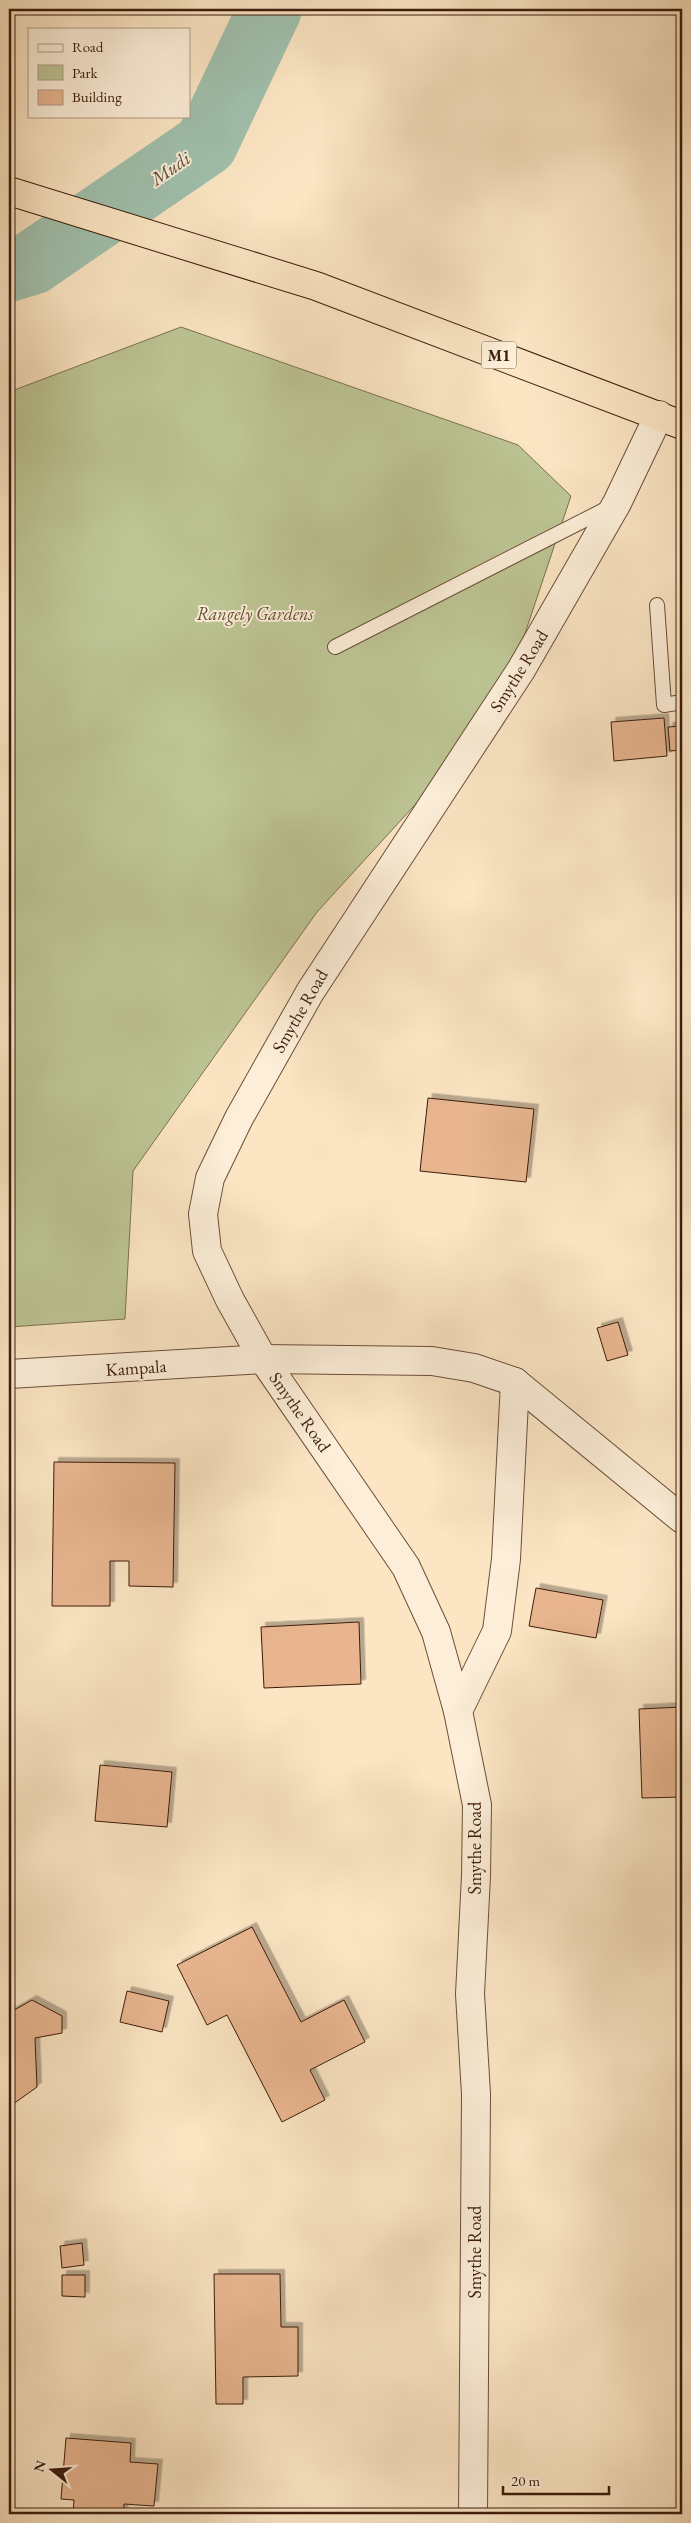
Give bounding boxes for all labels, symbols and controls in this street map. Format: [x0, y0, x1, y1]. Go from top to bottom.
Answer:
legend [28, 28, 190, 118]
text: Road [72, 37, 104, 56]
text: Park [72, 63, 99, 82]
text: Building [72, 87, 122, 106]
water label: Mudi [144, 145, 196, 192]
road number: M1 [482, 342, 516, 368]
park label: Rangely Gardens [196, 602, 315, 626]
street label: Smythe Road [484, 625, 553, 716]
street label: Smythe Road [266, 964, 333, 1057]
street label: Kampala [105, 1354, 168, 1381]
street label: Smythe Road [264, 1367, 337, 1457]
street label: Smythe Road [463, 1801, 486, 1894]
street label: Smythe Road [463, 2205, 486, 2298]
north arrow [28, 2446, 78, 2496]
text: N [29, 2458, 50, 2474]
scale bar [503, 2463, 610, 2495]
text: 20 m [511, 2471, 540, 2490]

